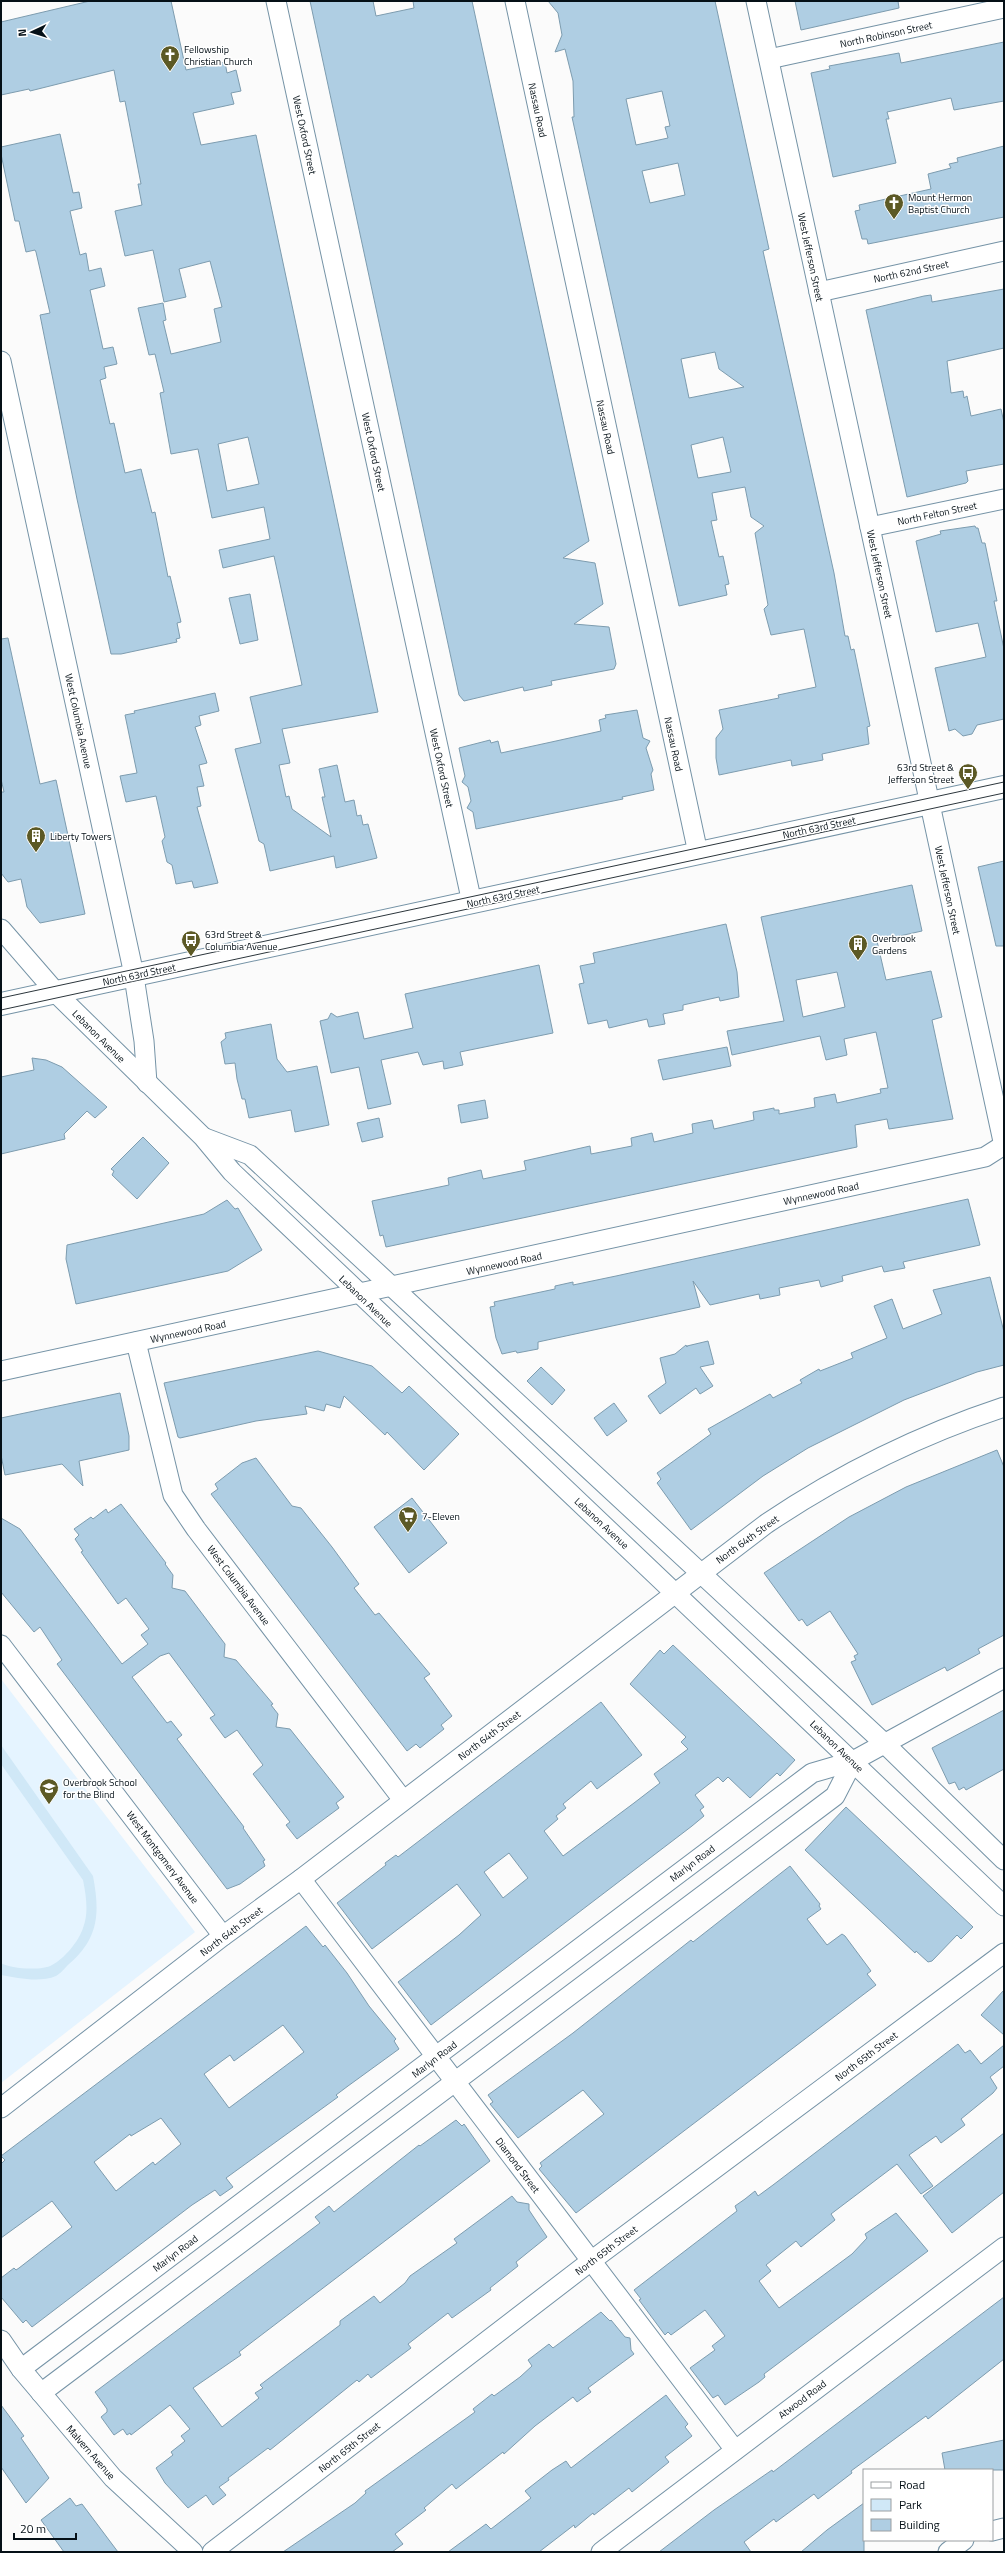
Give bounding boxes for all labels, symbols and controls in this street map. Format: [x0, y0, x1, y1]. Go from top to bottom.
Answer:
north arrow [12, 12, 52, 52]
street label: North Robinson Street [839, 17, 934, 52]
text: N [14, 28, 30, 37]
place label: Fellowship Christian Church [184, 42, 253, 69]
church icon: Fellowship Christian Church [159, 44, 181, 72]
street label: Nassau Road [524, 82, 551, 139]
street label: West Oxford Street [289, 94, 320, 176]
place label: Mount Hermon Baptist Church [908, 190, 972, 217]
church icon: Mount Hermon Baptist Church [883, 192, 905, 220]
street label: West Jefferson Street [794, 211, 827, 303]
street label: North 62nd Street [872, 256, 950, 287]
street label: Nassau Road [592, 399, 619, 456]
street label: West Oxford Street [358, 411, 389, 493]
street label: North Felton Street [896, 498, 979, 529]
street label: West Jefferson Street [863, 528, 896, 620]
street label: West Columbia Avenue [61, 672, 96, 770]
street label: Nassau Road [660, 716, 687, 773]
street label: West Oxford Street [426, 727, 457, 809]
place label: 63rd Street & Jefferson Street [888, 760, 954, 787]
bus stop icon: 63rd Street & Jefferson Street [957, 762, 979, 790]
street label: North 63rd Street [781, 812, 857, 843]
building icon: Liberty Towers [25, 825, 47, 853]
place label: Liberty Towers [50, 829, 112, 844]
street label: West Jefferson Street [931, 844, 964, 936]
street label: North 63rd Street [465, 881, 541, 912]
place label: 63rd Street & Columbia Avenue [205, 927, 278, 954]
bus stop icon: 63rd Street & Columbia Avenue [180, 929, 202, 957]
place label: Overbrook Gardens [872, 931, 916, 958]
building icon: Overbrook Gardens [847, 933, 869, 961]
street label: North 63rd Street [101, 959, 177, 990]
street label: Lebanon Avenue [69, 1006, 129, 1066]
street label: Wynnewood Road [782, 1178, 860, 1209]
street label: Wynnewood Road [465, 1248, 543, 1279]
street label: Lebanon Avenue [335, 1272, 396, 1331]
street label: Wynnewood Road [149, 1316, 227, 1347]
street label: Lebanon Avenue [571, 1494, 632, 1553]
supermarket icon: 7-Eleven [397, 1505, 419, 1533]
place label: 7-Eleven [422, 1509, 460, 1524]
street label: North 64th Street [713, 1511, 782, 1567]
street label: West Columbia Avenue [204, 1542, 274, 1628]
street label: North 64th Street [455, 1707, 524, 1764]
street label: Lebanon Avenue [806, 1717, 867, 1776]
place label: Overbrook School for the Blind [63, 1775, 137, 1802]
school or university icon: Overbrook School for the Blind [38, 1777, 60, 1805]
street label: West Montgomery Avenue [123, 1808, 202, 1907]
street label: Marlyn Road [667, 1841, 718, 1885]
street label: North 64th Street [197, 1903, 266, 1960]
street label: North 65th Street [832, 2028, 901, 2085]
street label: Marlyn Road [409, 2037, 460, 2081]
street label: Diamond Street [492, 2134, 544, 2197]
street label: North 65th Street [572, 2222, 641, 2279]
street label: Marlyn Road [150, 2231, 201, 2275]
street label: Atwood Road [775, 2376, 829, 2422]
street label: North 65th Street [315, 2418, 384, 2476]
street label: Malvern Avenue [63, 2422, 119, 2483]
legend [863, 2469, 993, 2541]
text: Road [899, 2475, 925, 2494]
text: Park [899, 2495, 922, 2514]
scale bar [14, 2515, 76, 2541]
text: Building [899, 2515, 940, 2534]
text: 20 m [20, 2519, 46, 2538]

